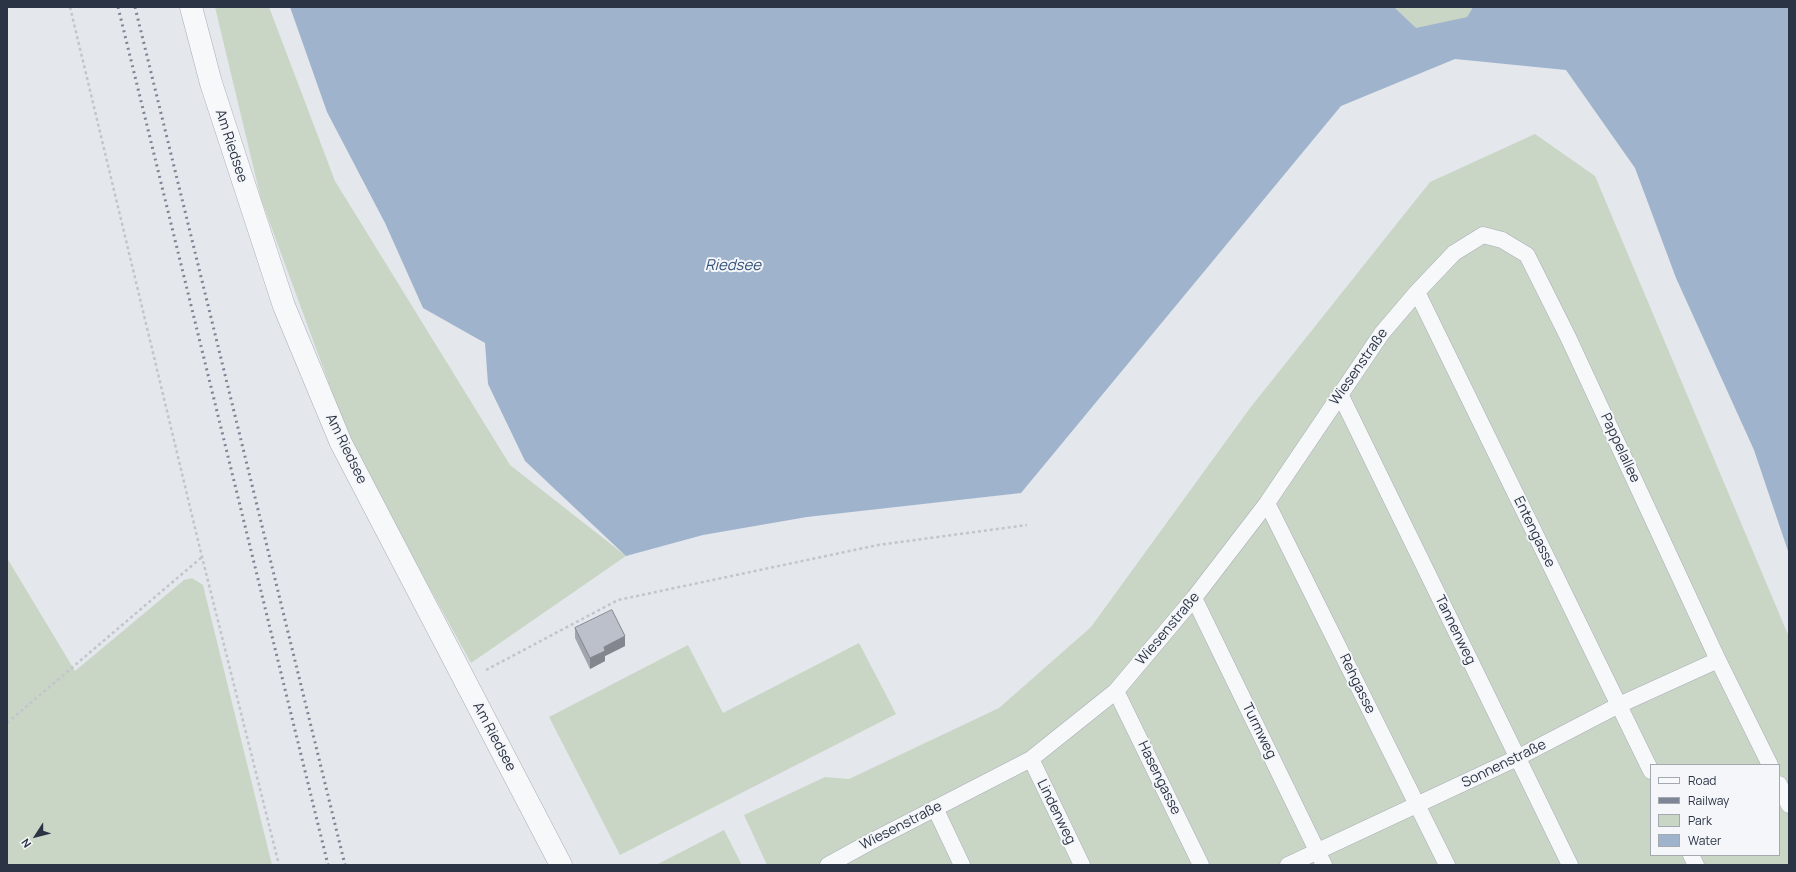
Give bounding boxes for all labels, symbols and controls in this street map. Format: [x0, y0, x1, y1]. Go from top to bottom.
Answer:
street label: Am Riedsee [211, 107, 251, 185]
water label: Riedsee [705, 257, 761, 275]
street label: Wiesenstraße [1326, 325, 1392, 409]
street label: Am Riedsee [322, 411, 370, 487]
street label: Pappelallee [1597, 411, 1643, 485]
street label: Entengasse [1510, 494, 1558, 570]
street label: Wiesenstraße [1133, 589, 1203, 669]
street label: Tannenweg [1431, 593, 1479, 667]
street label: Rehgasse [1335, 651, 1379, 717]
street label: Am Riedsee [469, 700, 519, 774]
street label: Turmweg [1238, 700, 1280, 762]
street label: Sonnenstraße [1459, 736, 1549, 792]
street label: Hasengasse [1134, 738, 1184, 818]
legend [1650, 764, 1780, 856]
text: Road [1688, 772, 1716, 789]
street label: Lindenweg [1033, 777, 1079, 847]
text: Railway [1688, 792, 1729, 809]
street label: Wiesenstraße [857, 798, 945, 854]
text: Park [1688, 812, 1712, 829]
north arrow [16, 816, 56, 856]
text: Water [1688, 832, 1721, 849]
text: N [17, 836, 34, 851]

